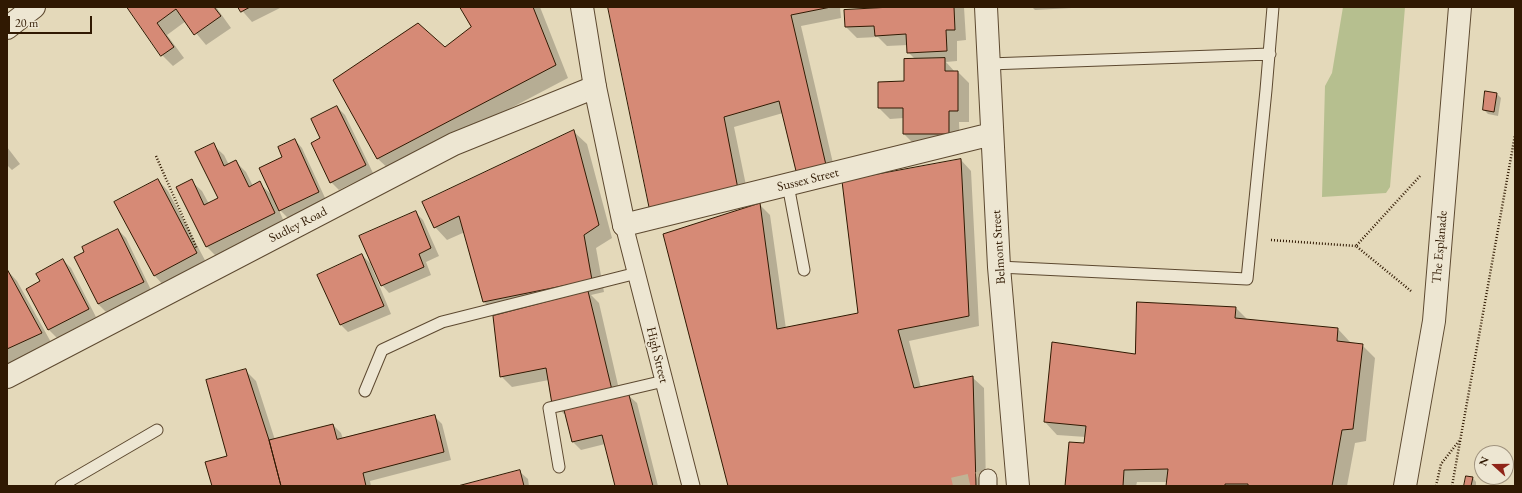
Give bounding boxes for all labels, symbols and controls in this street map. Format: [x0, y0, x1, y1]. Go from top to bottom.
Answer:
scale bar [10, 8, 94, 34]
text: 20 m [15, 15, 38, 31]
street label: Sussex Street [776, 165, 840, 195]
street label: Sudley Road [266, 204, 330, 246]
street label: Belmont Street [989, 209, 1009, 285]
street label: The Esplanade [1429, 210, 1451, 284]
street label: High Street [643, 325, 671, 385]
north arrow [1474, 445, 1514, 485]
text: N [1476, 454, 1492, 468]

